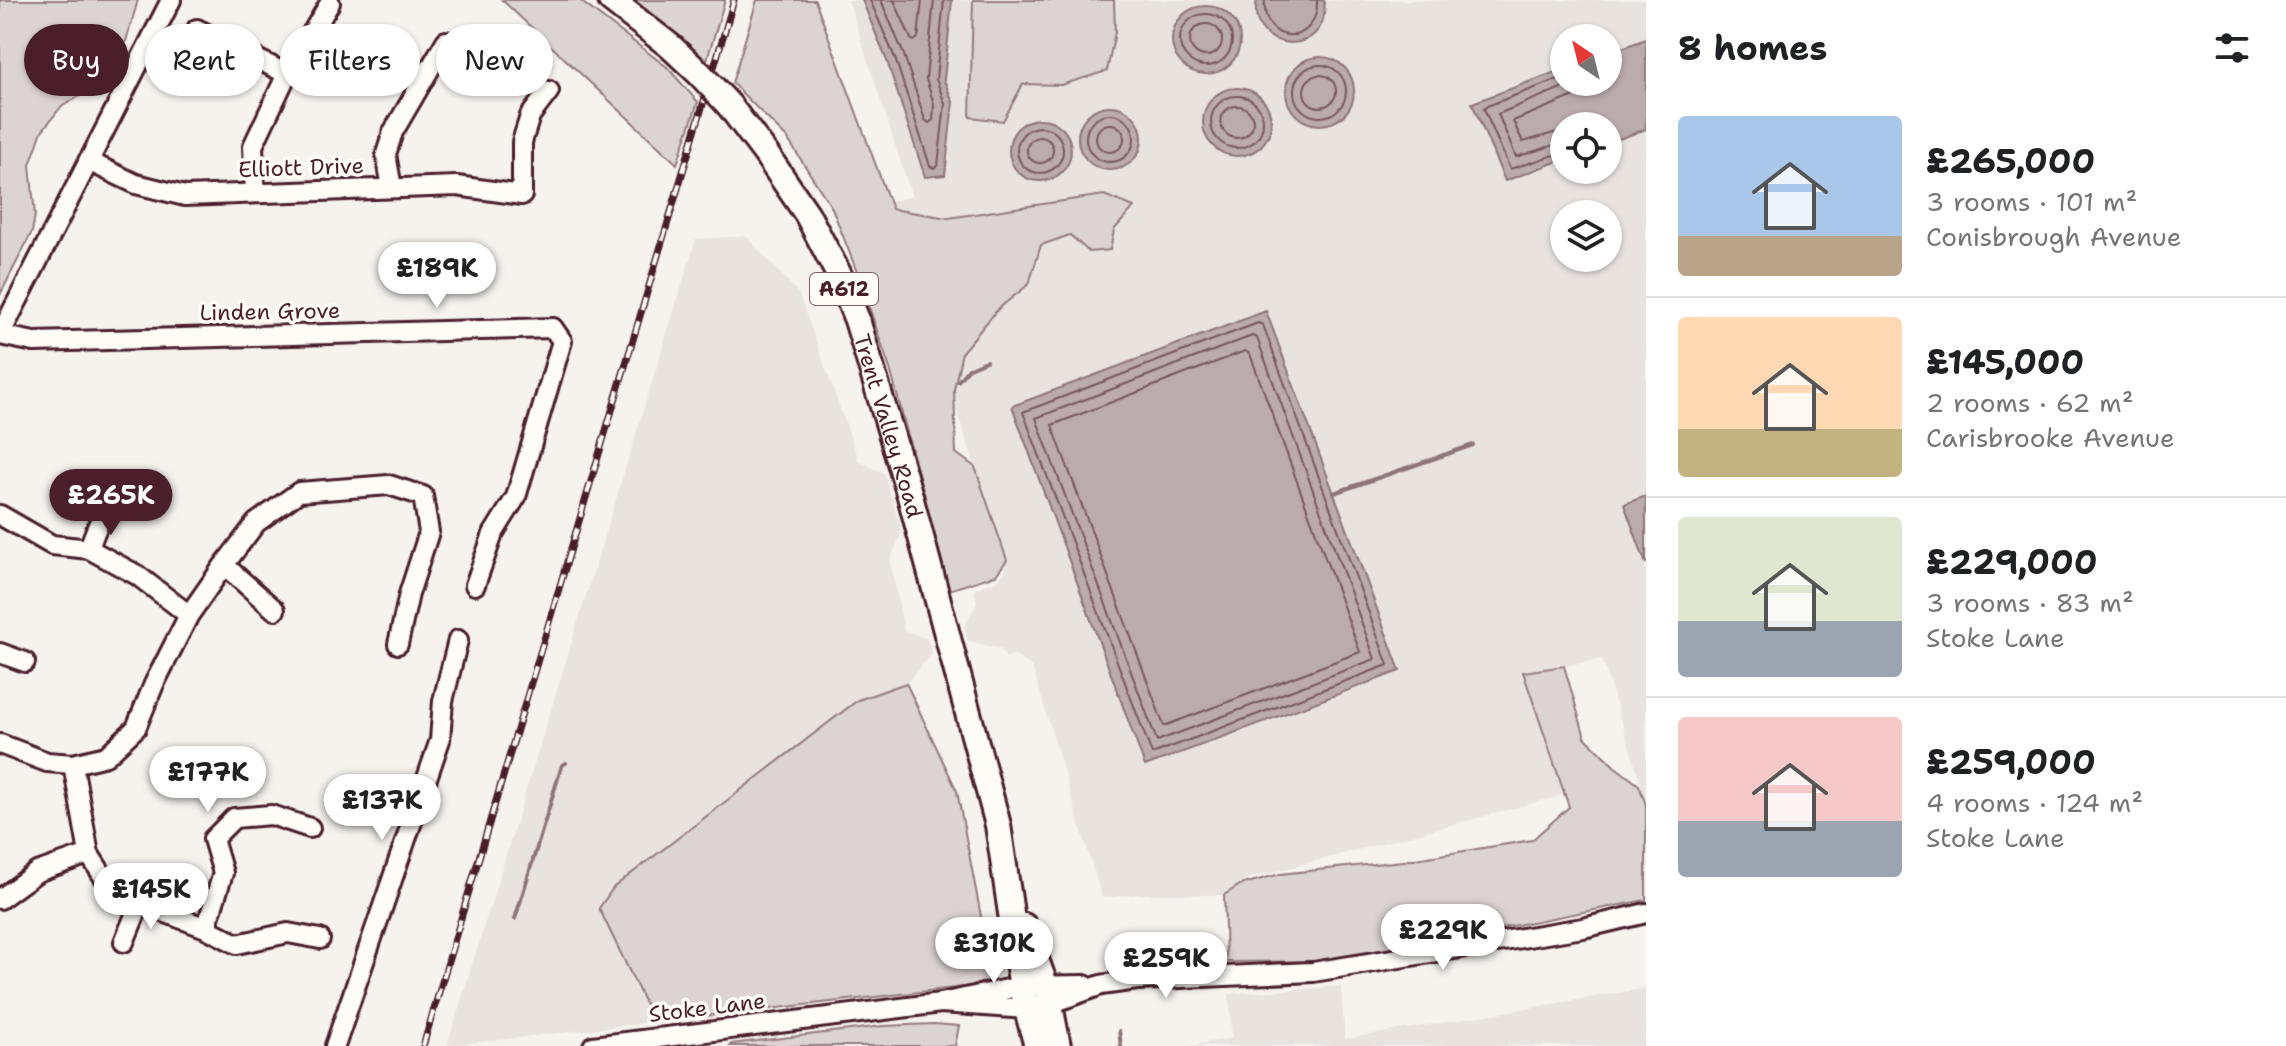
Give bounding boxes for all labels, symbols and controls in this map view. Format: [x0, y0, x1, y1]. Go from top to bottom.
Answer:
chip: Buy [24, 24, 129, 96]
chip: Rent [145, 24, 264, 96]
chip: Filters [280, 24, 420, 96]
chip: New [436, 24, 553, 96]
north arrow [1550, 24, 1622, 96]
map controls [1550, 24, 1622, 272]
text: 8 homes [1678, 25, 1827, 71]
icon: filters [2210, 26, 2254, 70]
button: locate [1550, 112, 1622, 184]
text: £265,000 [1926, 138, 2095, 184]
icon: home [1742, 148, 1838, 244]
street label: Elliott Drive [238, 151, 364, 184]
text: 3 rooms · 101 m² [1926, 184, 2137, 219]
button: layers [1550, 200, 1622, 272]
text: Conisbrough Avenue [1926, 219, 2181, 254]
pin: £189K [381, 242, 493, 310]
text: £189K [396, 250, 478, 285]
road number: A612 [810, 273, 878, 305]
street label: Linden Grove [199, 296, 341, 327]
street label: Trent Valley Road [847, 331, 929, 521]
text: £145,000 [1926, 339, 2084, 385]
icon: home [1742, 349, 1838, 445]
text: 2 rooms · 62 m² [1926, 385, 2134, 420]
text: Carisbrooke Avenue [1926, 420, 2175, 455]
pin: £265K [55, 469, 167, 537]
text: £265K [67, 477, 155, 512]
text: £229,000 [1926, 539, 2097, 585]
icon: home [1742, 549, 1838, 645]
text: 3 rooms · 83 m² [1926, 585, 2134, 620]
text: Stoke Lane [1926, 620, 2065, 655]
text: £259,000 [1926, 739, 2096, 785]
pin: £177K [152, 746, 264, 814]
icon: home [1742, 749, 1838, 845]
text: £177K [167, 754, 249, 789]
pin: £137K [326, 774, 438, 842]
text: £137K [342, 782, 422, 817]
text: 4 rooms · 124 m² [1926, 785, 2143, 820]
text: Stoke Lane [1926, 820, 2065, 855]
pin: £145K [95, 863, 207, 931]
text: £145K [112, 871, 190, 906]
pin: £229K [1387, 904, 1499, 972]
text: £229K [1399, 912, 1487, 947]
pin: £310K [938, 917, 1050, 985]
text: £310K [953, 925, 1035, 960]
pin: £259K [1110, 932, 1222, 1000]
text: £259K [1122, 940, 1210, 975]
street label: Stoke Lane [647, 986, 767, 1029]

